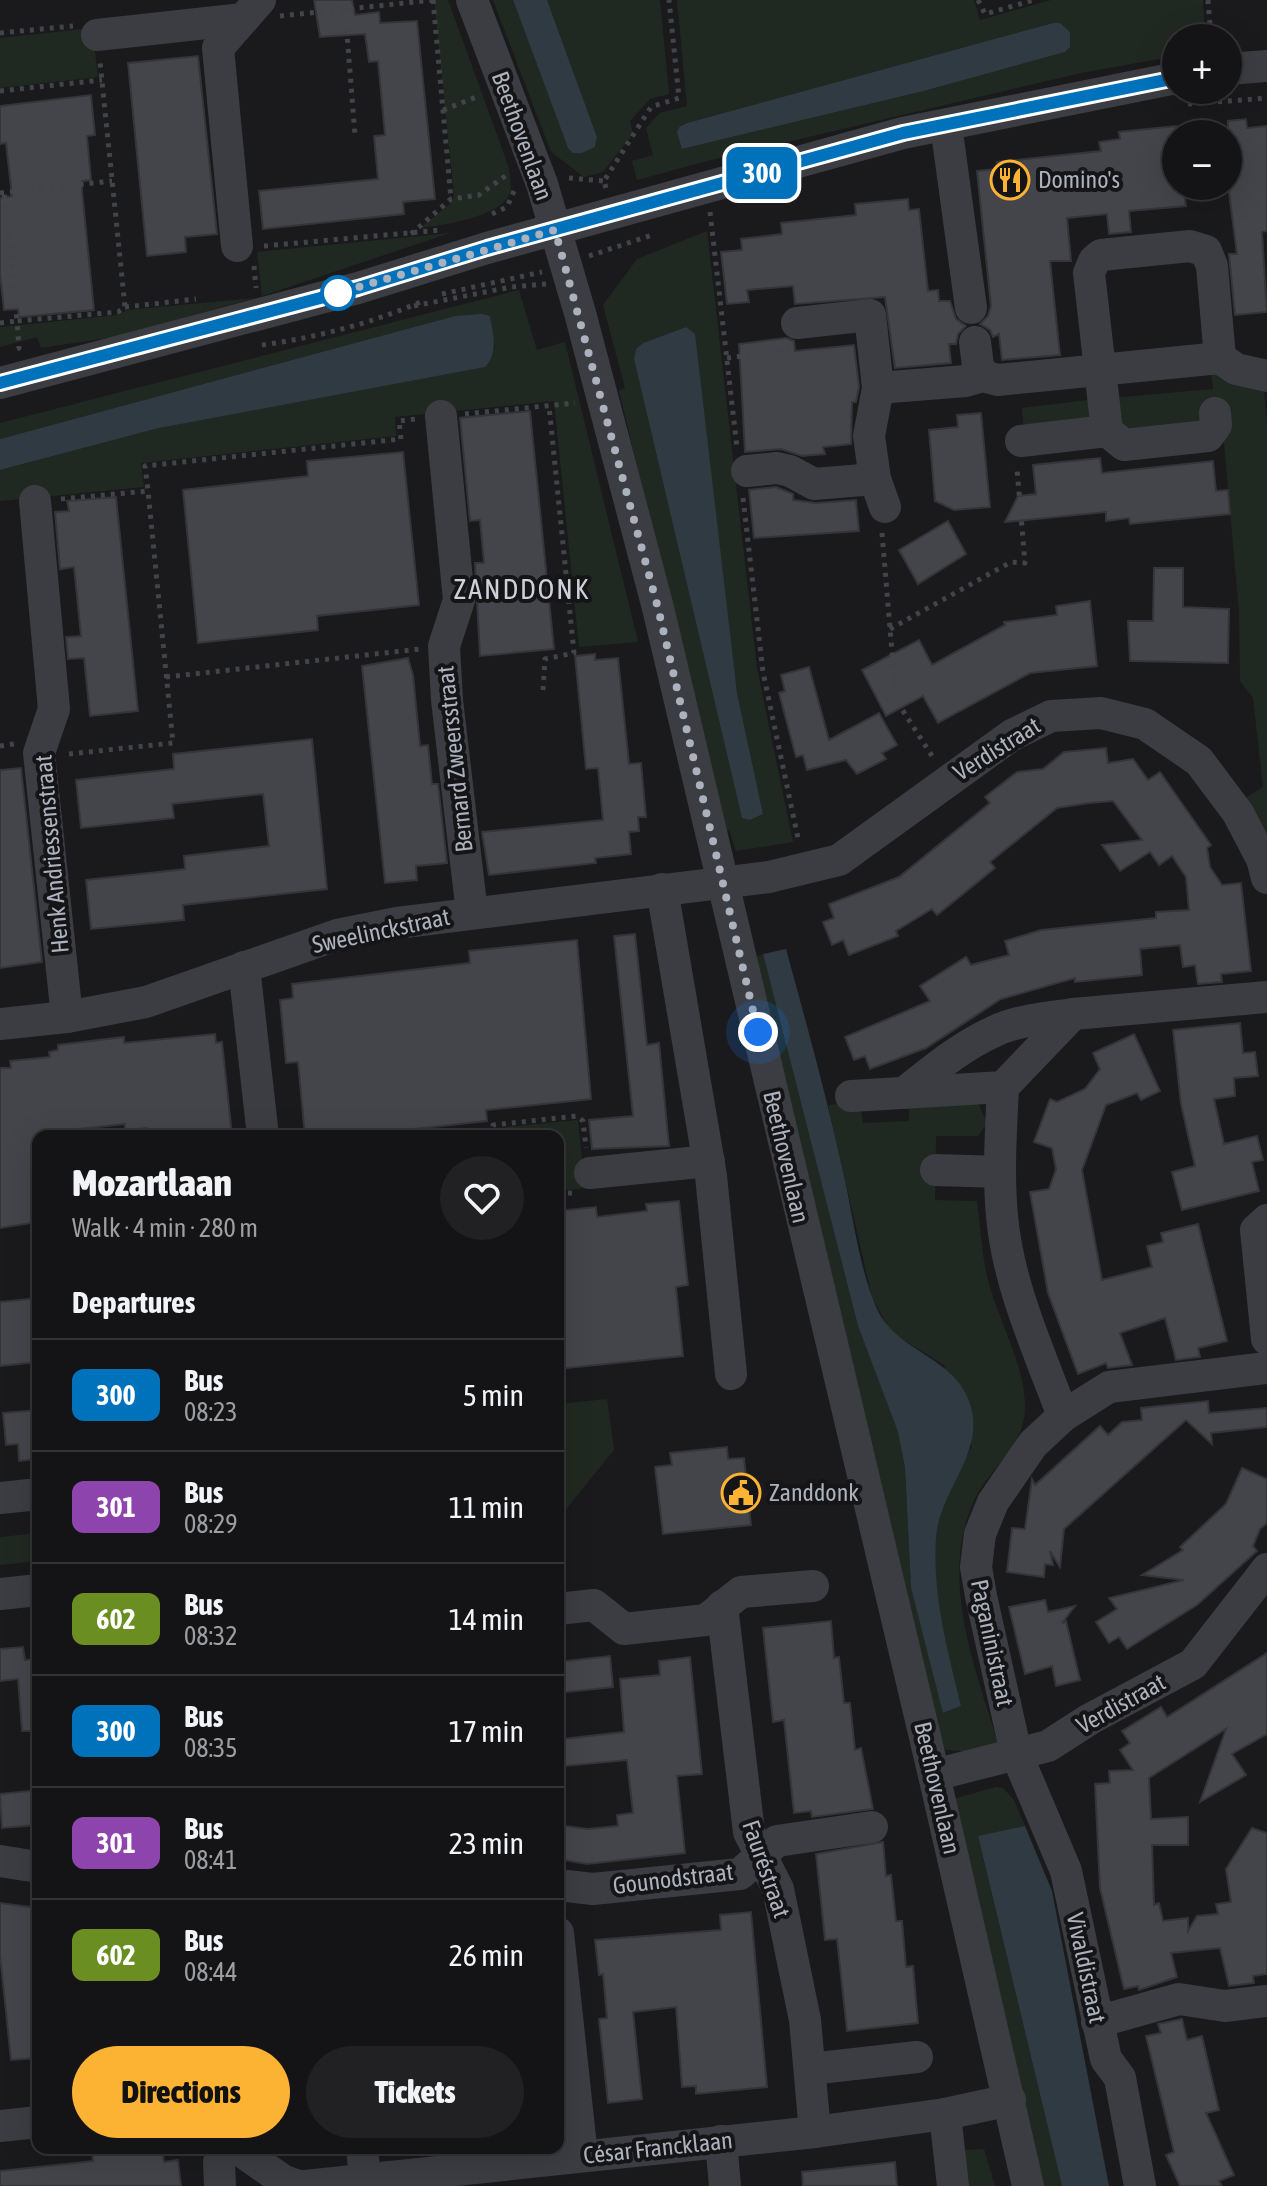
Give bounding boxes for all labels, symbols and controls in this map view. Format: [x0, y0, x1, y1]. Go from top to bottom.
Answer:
map controls [1162, 24, 1242, 200]
button: + [1162, 24, 1242, 104]
street label: Beethovenlaan [487, 68, 558, 204]
button: − [1162, 120, 1242, 200]
line badge: 300 [716, 147, 808, 199]
text: 300 [742, 157, 782, 189]
restaurant icon: Domino's [989, 159, 1031, 201]
place label: Domino's [1038, 166, 1120, 193]
unlabelled marker [321, 276, 355, 310]
district label: ZANDDONK [454, 573, 590, 605]
street label: Bernard Zweersstraat [431, 664, 478, 854]
street label: Verdistraat [948, 711, 1045, 786]
street label: Henk Andriessenstraat [29, 754, 74, 954]
street label: Sweelinckstraat [310, 903, 452, 958]
your location [738, 1012, 778, 1052]
street label: Beethovenlaan [758, 1088, 815, 1226]
button: heart [440, 1156, 524, 1240]
text: Mozartlaan [72, 1161, 232, 1204]
text: Walk · 4 min · 280 m [72, 1213, 258, 1243]
text: Departures [72, 1285, 195, 1319]
text: Bus [184, 1363, 223, 1397]
text: 5 min [463, 1378, 524, 1412]
text: 300 [96, 1379, 136, 1411]
text: 08:23 [184, 1397, 238, 1427]
public building icon: Zanddonk [720, 1472, 762, 1514]
text: Bus [184, 1475, 223, 1509]
place label: Zanddonk [769, 1479, 859, 1506]
text: 11 min [449, 1490, 524, 1524]
text: 301 [96, 1491, 136, 1523]
text: 08:29 [184, 1509, 238, 1539]
street label: Paganinistraat [966, 1577, 1019, 1709]
text: Bus [184, 1587, 223, 1621]
text: 14 min [449, 1602, 524, 1636]
text: 602 [96, 1603, 136, 1635]
text: 08:32 [184, 1621, 238, 1651]
street label: Verdistraat [1072, 1668, 1170, 1739]
text: Bus [184, 1699, 223, 1733]
text: 17 min [449, 1714, 524, 1748]
text: 300 [96, 1715, 136, 1747]
street label: Beethovenlaan [909, 1719, 966, 1857]
text: 08:35 [184, 1733, 238, 1763]
text: Bus [184, 1811, 223, 1845]
street label: Fauréstraat [737, 1817, 796, 1921]
text: 23 min [449, 1826, 524, 1860]
text: 301 [96, 1827, 136, 1859]
text: 08:41 [184, 1845, 238, 1875]
street label: Gounodstraat [611, 1858, 735, 1899]
street label: Vivaldistraat [1062, 1910, 1111, 2026]
text: Bus [184, 1923, 223, 1957]
text: 26 min [449, 1938, 524, 1972]
text: 602 [96, 1939, 136, 1971]
text: 08:44 [184, 1957, 238, 1987]
button: Directions [72, 2046, 290, 2138]
button: Tickets [306, 2046, 524, 2138]
street label: César Francklaan [582, 2126, 734, 2169]

